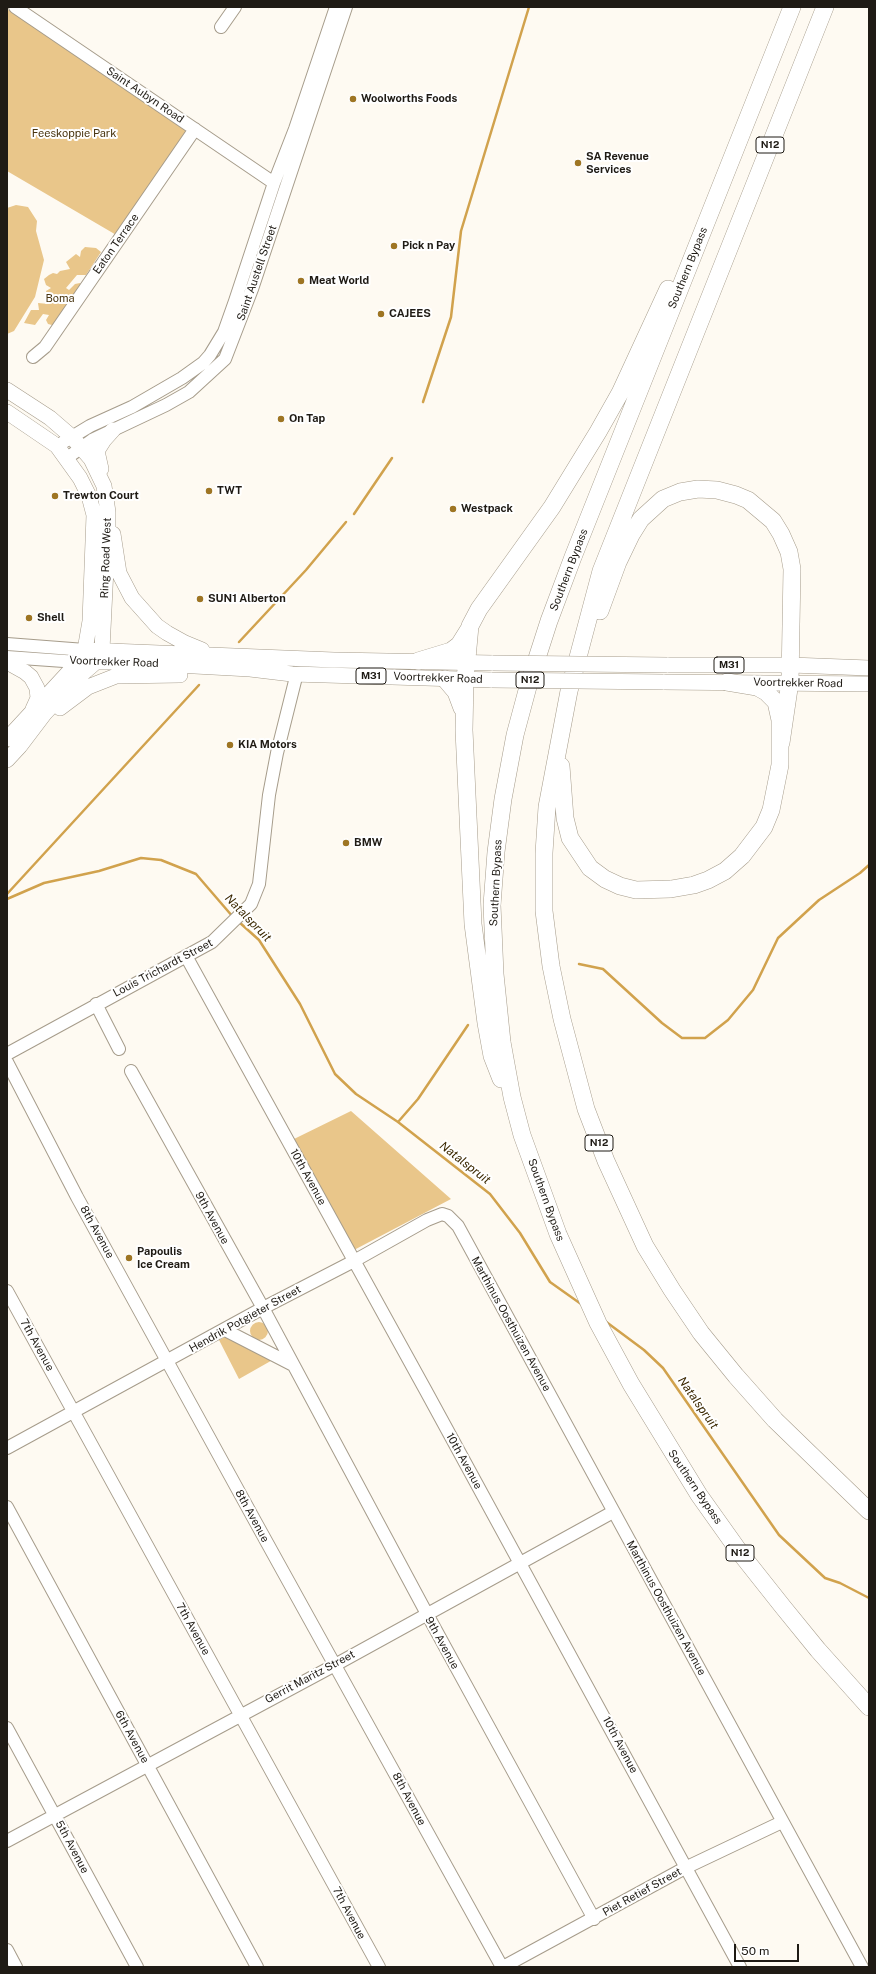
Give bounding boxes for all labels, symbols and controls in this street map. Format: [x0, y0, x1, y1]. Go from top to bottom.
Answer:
street label: Saint Aubyn Road [104, 64, 186, 126]
place label: Woolworths Foods [361, 92, 457, 106]
marker: Woolworths Foods [348, 94, 358, 104]
park label: Feeskoppie Park [32, 127, 116, 141]
road number: N12 [756, 137, 784, 153]
place label: SA Revenue Services [586, 150, 649, 176]
marker: SA Revenue Services [573, 158, 583, 168]
street label: Eaton Terrace [90, 211, 142, 277]
street label: Saint Austell Street [234, 223, 280, 323]
street label: Southern Bypass [666, 225, 710, 311]
place label: Pick n Pay [402, 239, 455, 253]
marker: Pick n Pay [389, 241, 399, 251]
place label: Meat World [309, 274, 369, 288]
marker: Meat World [296, 276, 306, 286]
park label: Boma [45, 292, 75, 306]
place label: CAJEES [389, 307, 431, 321]
marker: CAJEES [376, 309, 386, 319]
place label: On Tap [289, 412, 325, 426]
marker: On Tap [276, 414, 286, 424]
place label: TWT [217, 484, 242, 498]
marker: TWT [204, 486, 214, 496]
place label: Trewton Court [63, 489, 139, 503]
marker: Trewton Court [50, 491, 60, 501]
place label: Westpack [461, 502, 513, 516]
marker: Westpack [448, 504, 458, 514]
street label: Ring Road West [98, 517, 114, 599]
street label: Southern Bypass [547, 527, 591, 613]
place label: SUN1 Alberton [208, 592, 286, 606]
marker: SUN1 Alberton [195, 594, 205, 604]
place label: Shell [37, 611, 65, 625]
marker: Shell [24, 613, 34, 623]
street label: Voortrekker Road [69, 654, 159, 670]
road number: M31 [714, 657, 744, 673]
road number: M31 [356, 668, 386, 684]
street label: Voortrekker Road [393, 670, 483, 686]
road number: N12 [516, 672, 544, 688]
street label: Voortrekker Road [753, 676, 843, 690]
place label: KIA Motors [238, 738, 297, 752]
marker: KIA Motors [225, 740, 235, 750]
place label: BMW [354, 836, 382, 850]
marker: BMW [341, 838, 351, 848]
street label: Southern Bypass [487, 839, 505, 927]
water label: Natalspruit [222, 891, 274, 945]
street label: Louis Trichardt Street [111, 936, 215, 1000]
road number: N12 [585, 1135, 613, 1151]
water label: Natalspruit [437, 1139, 493, 1187]
street label: 10th Avenue [287, 1147, 329, 1207]
street label: Southern Bypass [525, 1157, 567, 1243]
street label: 9th Avenue [192, 1189, 232, 1247]
street label: 8th Avenue [77, 1203, 117, 1261]
place label: Papoulis Ice Cream [137, 1245, 190, 1271]
marker: Papoulis Ice Cream [124, 1253, 134, 1263]
street label: Marthinus Oosthuizen Avenue [468, 1254, 554, 1394]
street label: Hendrik Potgieter Street [187, 1283, 303, 1355]
street label: 7th Avenue [17, 1317, 57, 1373]
water label: Natalspruit [675, 1374, 721, 1432]
street label: 10th Avenue [443, 1431, 485, 1491]
street label: Southern Bypass [665, 1447, 725, 1527]
street label: 8th Avenue [232, 1487, 272, 1545]
street label: Marthinus Oosthuizen Avenue [623, 1538, 709, 1678]
road number: N12 [726, 1545, 754, 1561]
street label: 7th Avenue [173, 1601, 213, 1657]
street label: 9th Avenue [422, 1614, 462, 1672]
street label: Gerrit Maritz Street [263, 1648, 357, 1706]
street label: 6th Avenue [112, 1708, 152, 1766]
street label: 10th Avenue [600, 1714, 640, 1776]
street label: 8th Avenue [390, 1770, 428, 1828]
street label: 5th Avenue [53, 1818, 91, 1876]
street label: Piet Retief Street [600, 1865, 684, 1919]
street label: 7th Avenue [330, 1884, 368, 1942]
scale bar [736, 1936, 801, 1962]
text: 50 m [741, 1944, 769, 1958]

